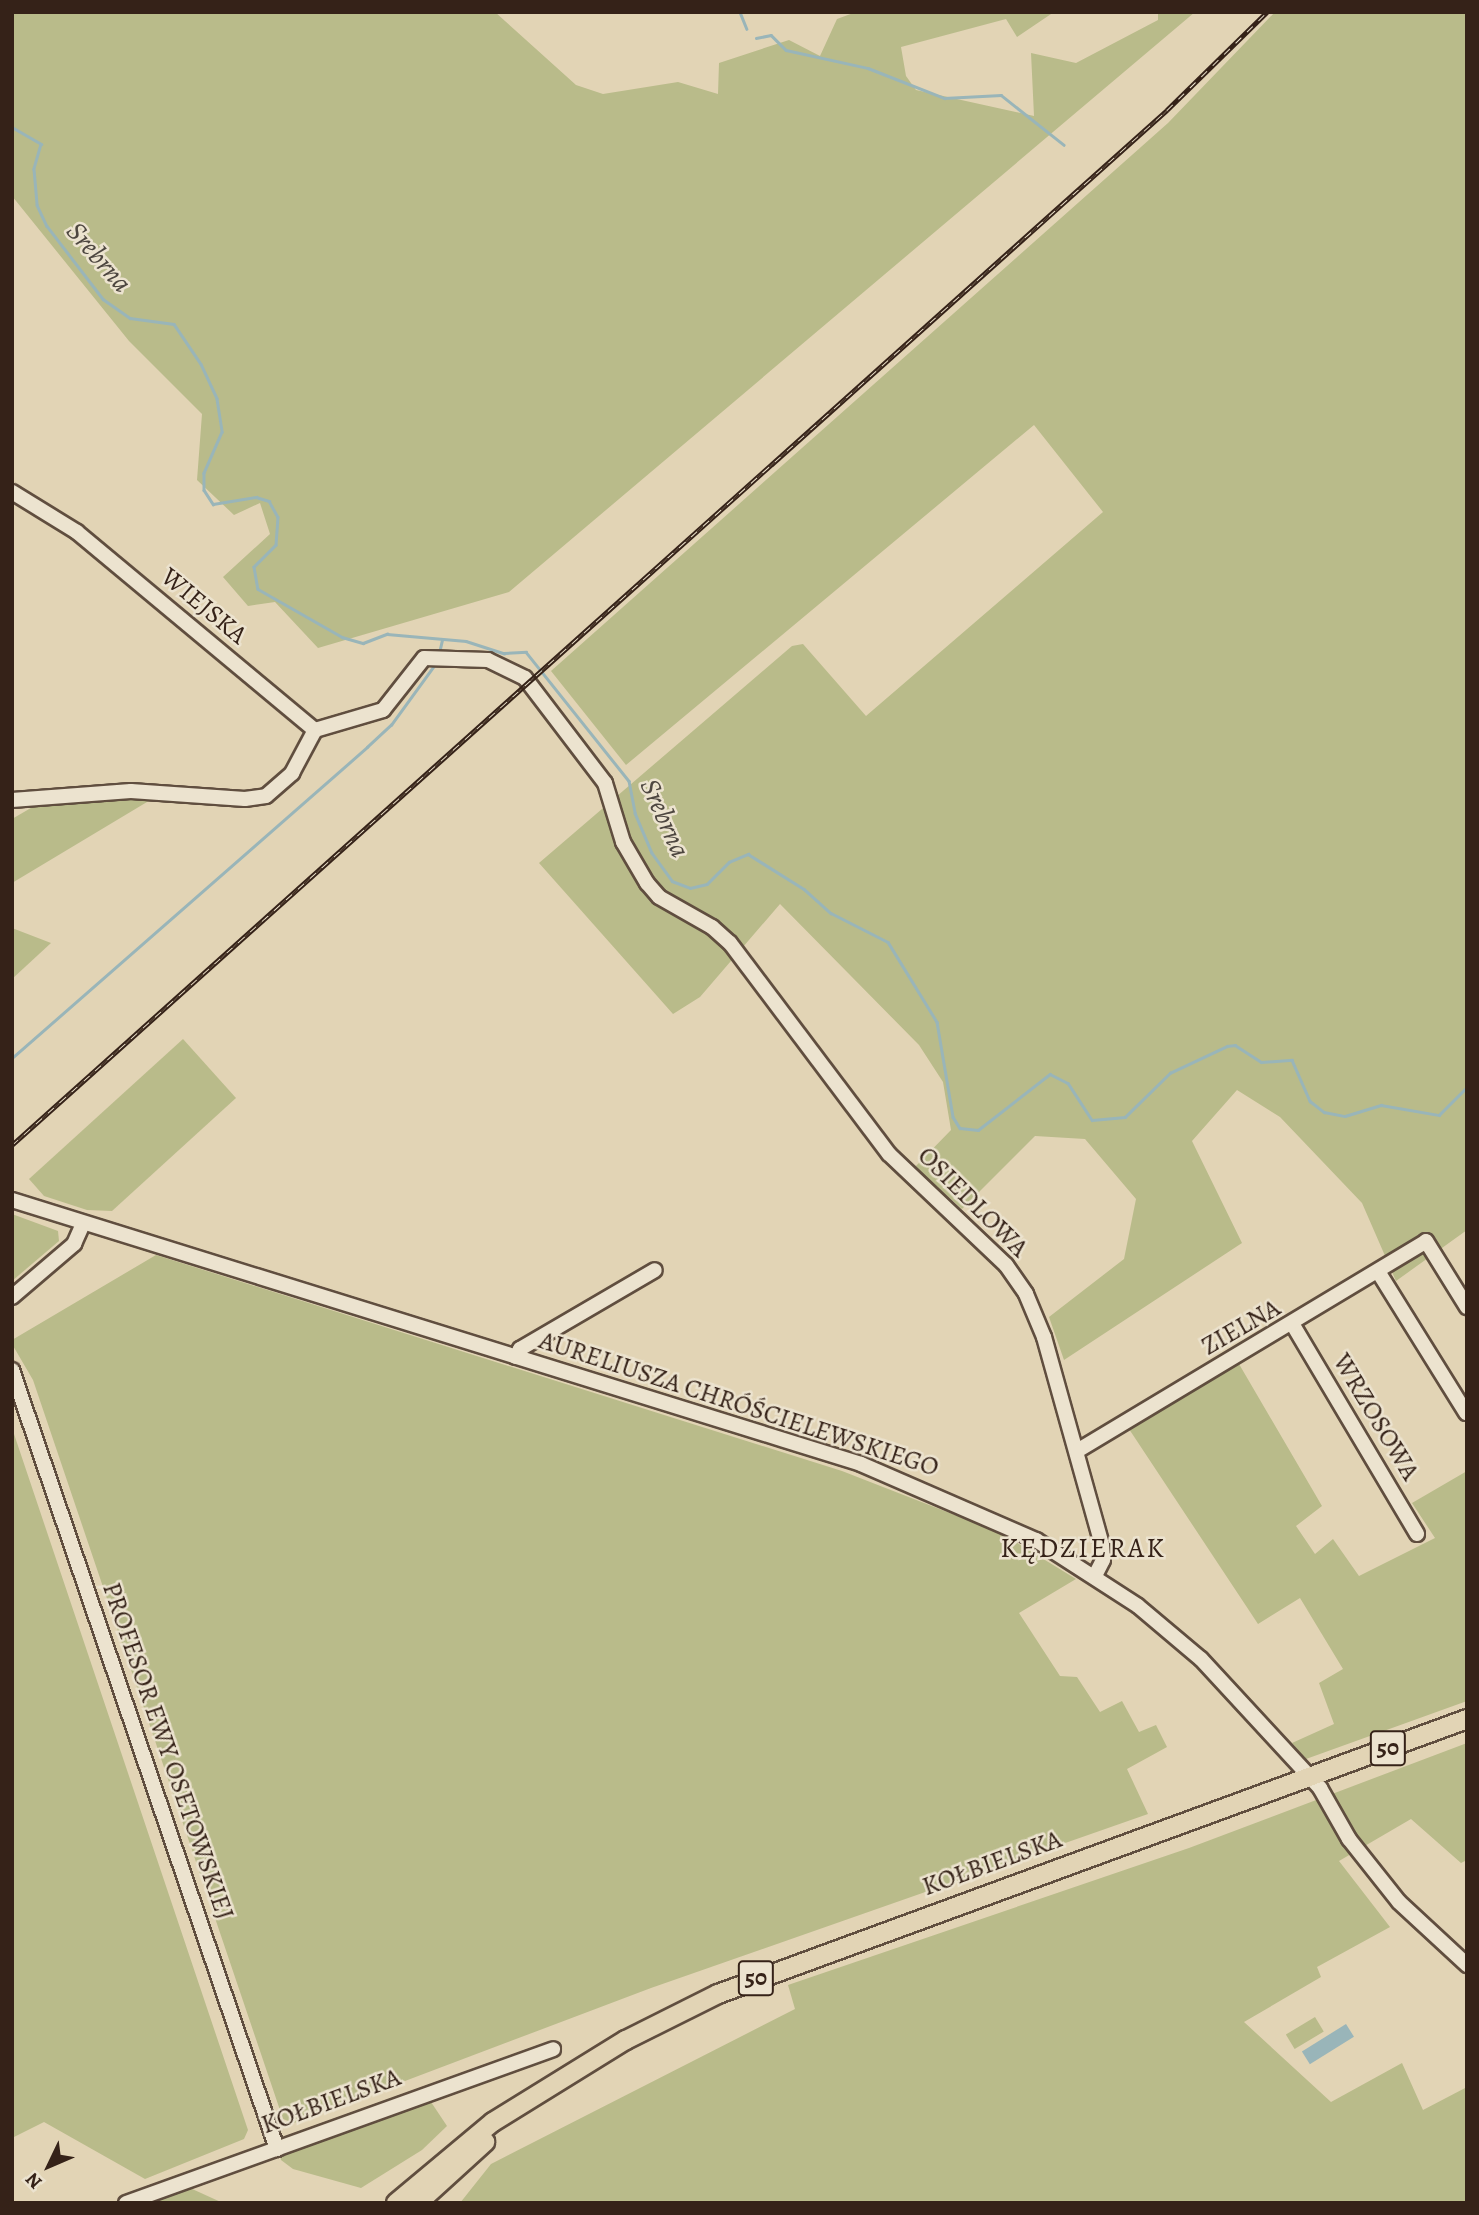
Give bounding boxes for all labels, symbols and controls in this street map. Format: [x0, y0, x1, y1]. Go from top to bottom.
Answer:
water label: Srebrna [59, 215, 139, 299]
street label: WIEJSKA [155, 561, 253, 651]
water label: Srebrna [633, 773, 697, 863]
street label: OSIEDLOWA [911, 1140, 1035, 1264]
street label: ZIELNA [1196, 1292, 1286, 1362]
street label: AURELIUSZA CHRÓŚCIELEWSKIEGO [535, 1325, 943, 1483]
street label: WRZOSOWA [1326, 1348, 1426, 1486]
district label: KĘDZIERAK [1001, 1531, 1165, 1565]
street label: PROFESOR EWY OSETOWSKIEJ [96, 1578, 240, 1924]
road number: 50 [1369, 1728, 1407, 1768]
street label: KOŁBIELSKA [918, 1823, 1066, 1903]
road number: 50 [737, 1957, 775, 1998]
street label: KOŁBIELSKA [257, 2061, 405, 2141]
north arrow [14, 2131, 84, 2201]
text: N [20, 2167, 48, 2195]

